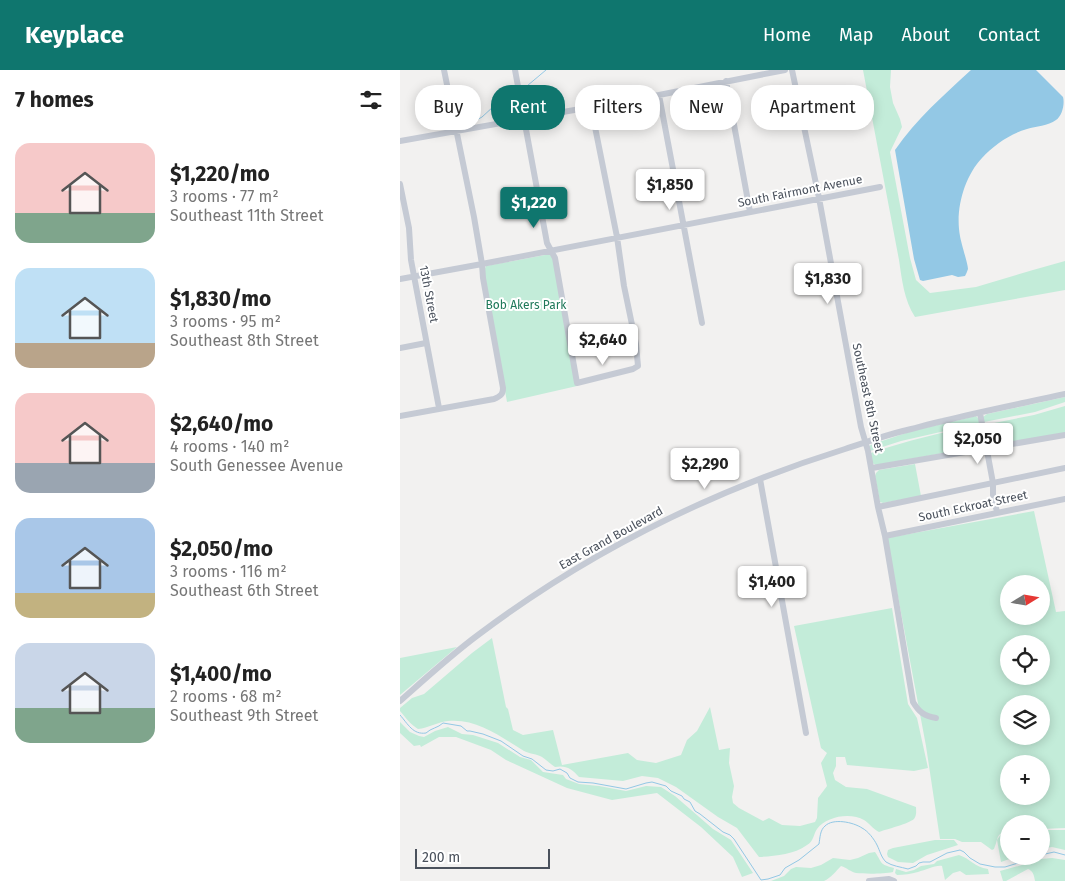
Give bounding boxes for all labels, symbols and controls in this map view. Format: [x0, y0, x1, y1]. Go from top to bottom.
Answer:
text: Keyplace [25, 21, 124, 49]
text: Home [763, 24, 811, 46]
text: Map [839, 24, 873, 46]
text: About [901, 24, 950, 46]
text: Contact [978, 24, 1040, 46]
chip: Buy [415, 85, 481, 130]
chip: Rent [491, 85, 565, 130]
chip: Filters [575, 85, 660, 130]
chip: New [670, 85, 741, 130]
chip: Apartment [751, 85, 874, 130]
icon: filters [357, 86, 385, 114]
text: 7 homes [15, 87, 94, 113]
text: $1,220/mo [170, 161, 270, 187]
icon: home [55, 163, 115, 223]
pin: $1,850 [629, 168, 711, 211]
street label: South Fairmont Avenue [737, 172, 863, 210]
text: $1,850 [647, 175, 693, 194]
pin: $1,220 [493, 186, 575, 229]
text: 3 rooms · 77 m² [170, 187, 279, 206]
text: $1,220 [511, 193, 557, 212]
text: Southeast 11th Street [170, 206, 324, 225]
pin: $1,830 [787, 262, 869, 305]
street label: 13th Street [417, 264, 442, 325]
text: $1,830 [805, 269, 851, 288]
text: $1,830/mo [170, 286, 271, 312]
icon: home [55, 288, 115, 348]
park label: Bob Akers Park [486, 298, 567, 312]
text: 3 rooms · 95 m² [170, 312, 281, 331]
pin: $2,640 [562, 324, 644, 366]
text: $2,640 [579, 330, 627, 349]
text: Southeast 8th Street [170, 331, 319, 350]
street label: Southeast 8th Street [850, 342, 887, 455]
text: $2,640/mo [170, 411, 273, 437]
icon: home [55, 413, 115, 473]
pin: $2,050 [937, 422, 1019, 465]
text: $2,050 [954, 429, 1002, 448]
text: 4 rooms · 140 m² [170, 437, 289, 456]
pin: $2,290 [664, 448, 746, 490]
text: $2,290 [681, 454, 729, 473]
text: South Genessee Avenue [170, 456, 343, 475]
street label: South Eckroat Street [917, 487, 1029, 524]
street label: East Grand Boulevard [557, 504, 665, 572]
text: $2,050/mo [170, 536, 273, 562]
icon: home [55, 538, 115, 598]
text: 3 rooms · 116 m² [170, 562, 287, 581]
pin: $1,400 [731, 566, 813, 608]
text: $1,400 [749, 572, 795, 591]
north arrow [1000, 575, 1050, 625]
map controls [1000, 575, 1050, 865]
text: Southeast 6th Street [170, 581, 318, 600]
button: locate [1000, 635, 1050, 685]
text: $1,400/mo [170, 661, 272, 687]
icon: home [55, 663, 115, 723]
text: 2 rooms · 68 m² [170, 687, 282, 706]
button: layers [1000, 695, 1050, 745]
text: Southeast 9th Street [170, 706, 318, 725]
button: + [1000, 755, 1050, 805]
button: − [1000, 815, 1050, 865]
scale bar [415, 846, 550, 869]
text: 200 m [422, 849, 460, 866]

